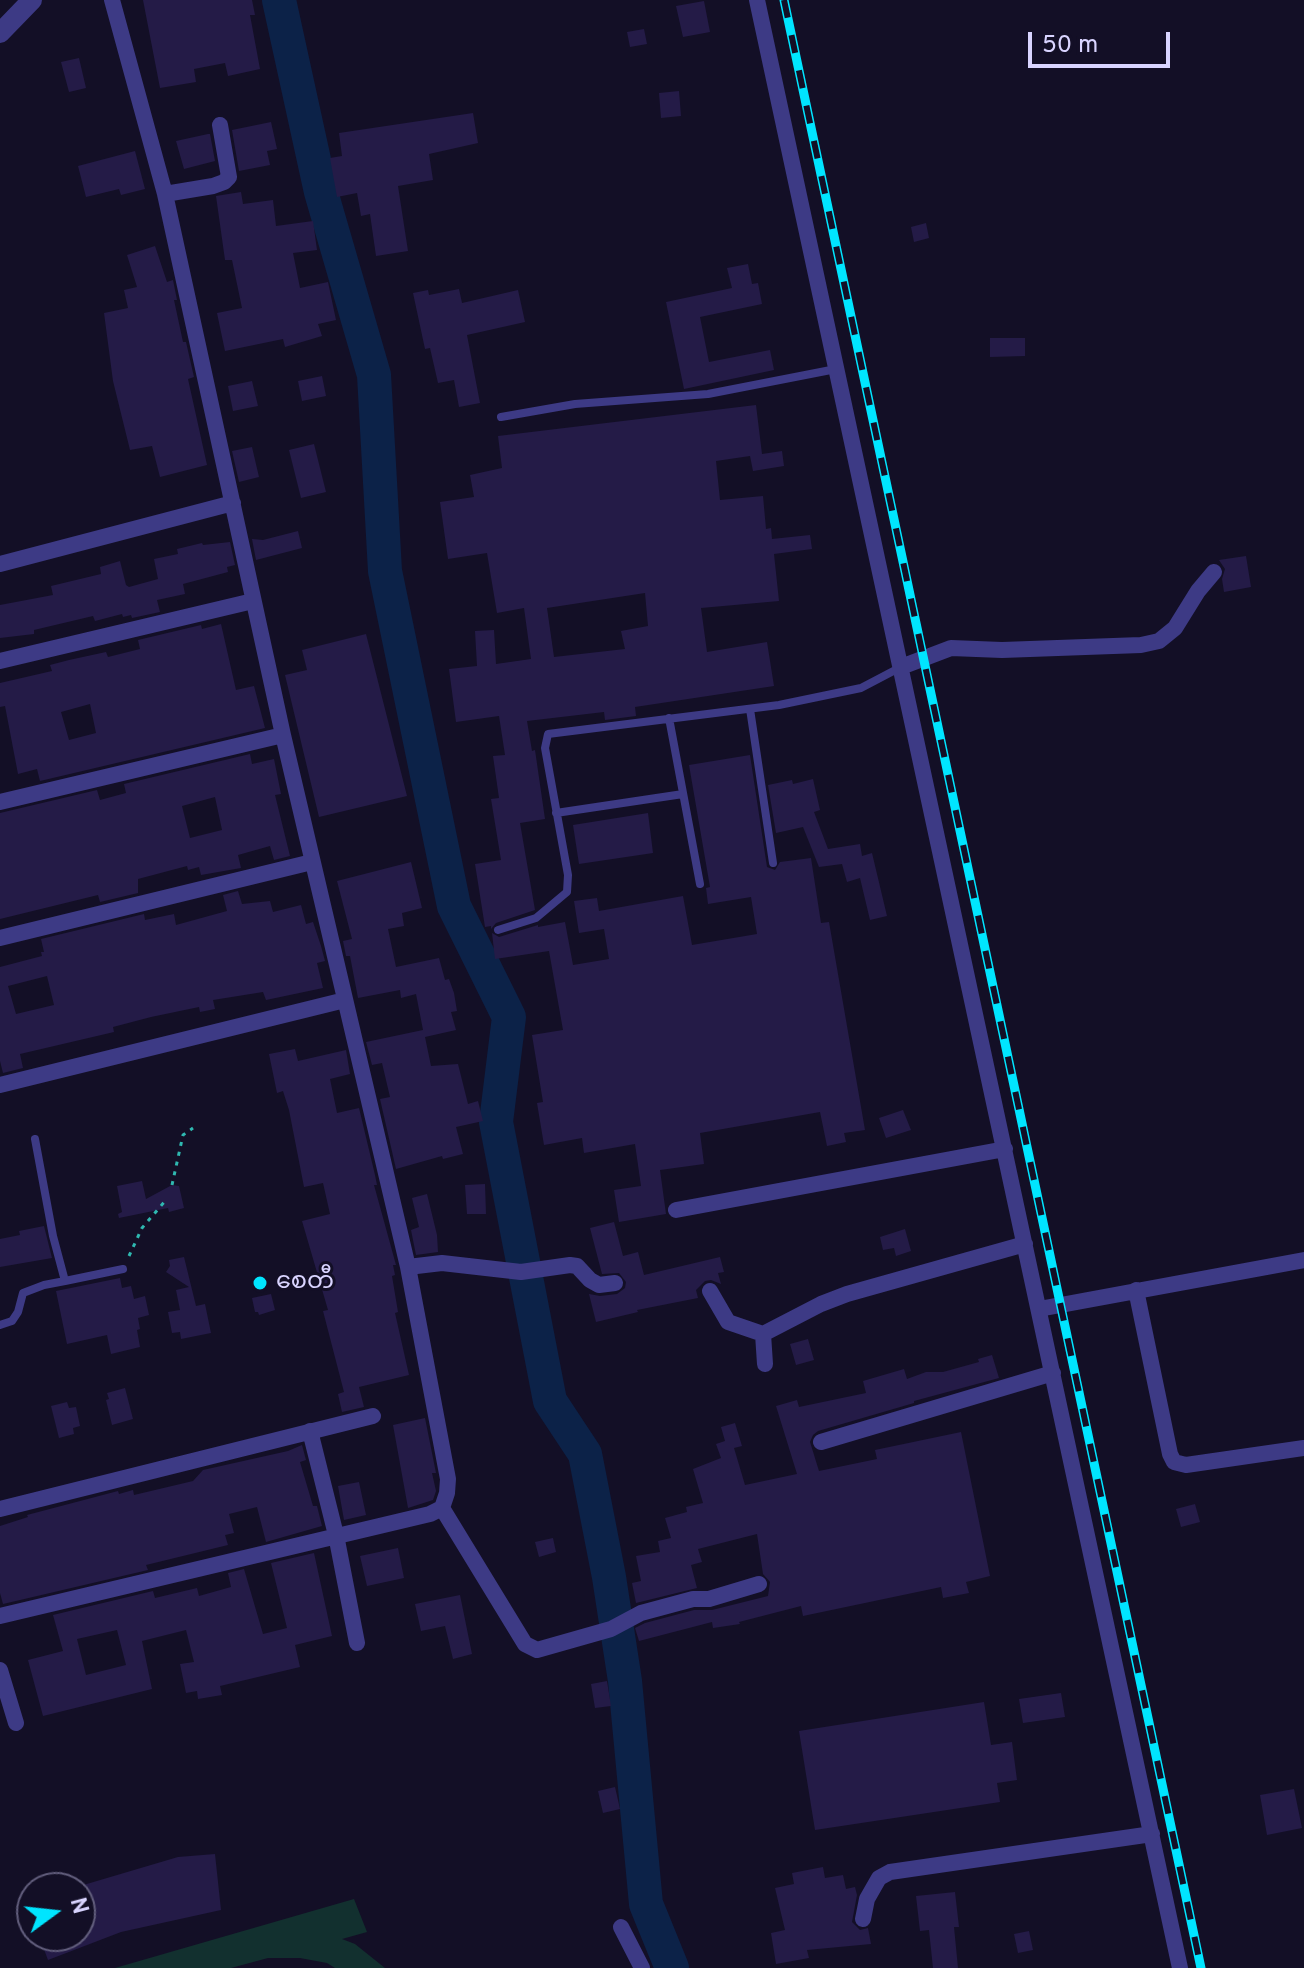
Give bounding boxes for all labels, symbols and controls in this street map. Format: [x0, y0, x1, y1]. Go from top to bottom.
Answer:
scale bar [1032, 16, 1174, 66]
text: 50 m [1042, 31, 1098, 61]
place label: စေတီ [276, 1269, 334, 1297]
marker: စေတီ [251, 1274, 269, 1292]
north arrow [16, 1872, 96, 1952]
text: N [63, 1895, 93, 1917]

